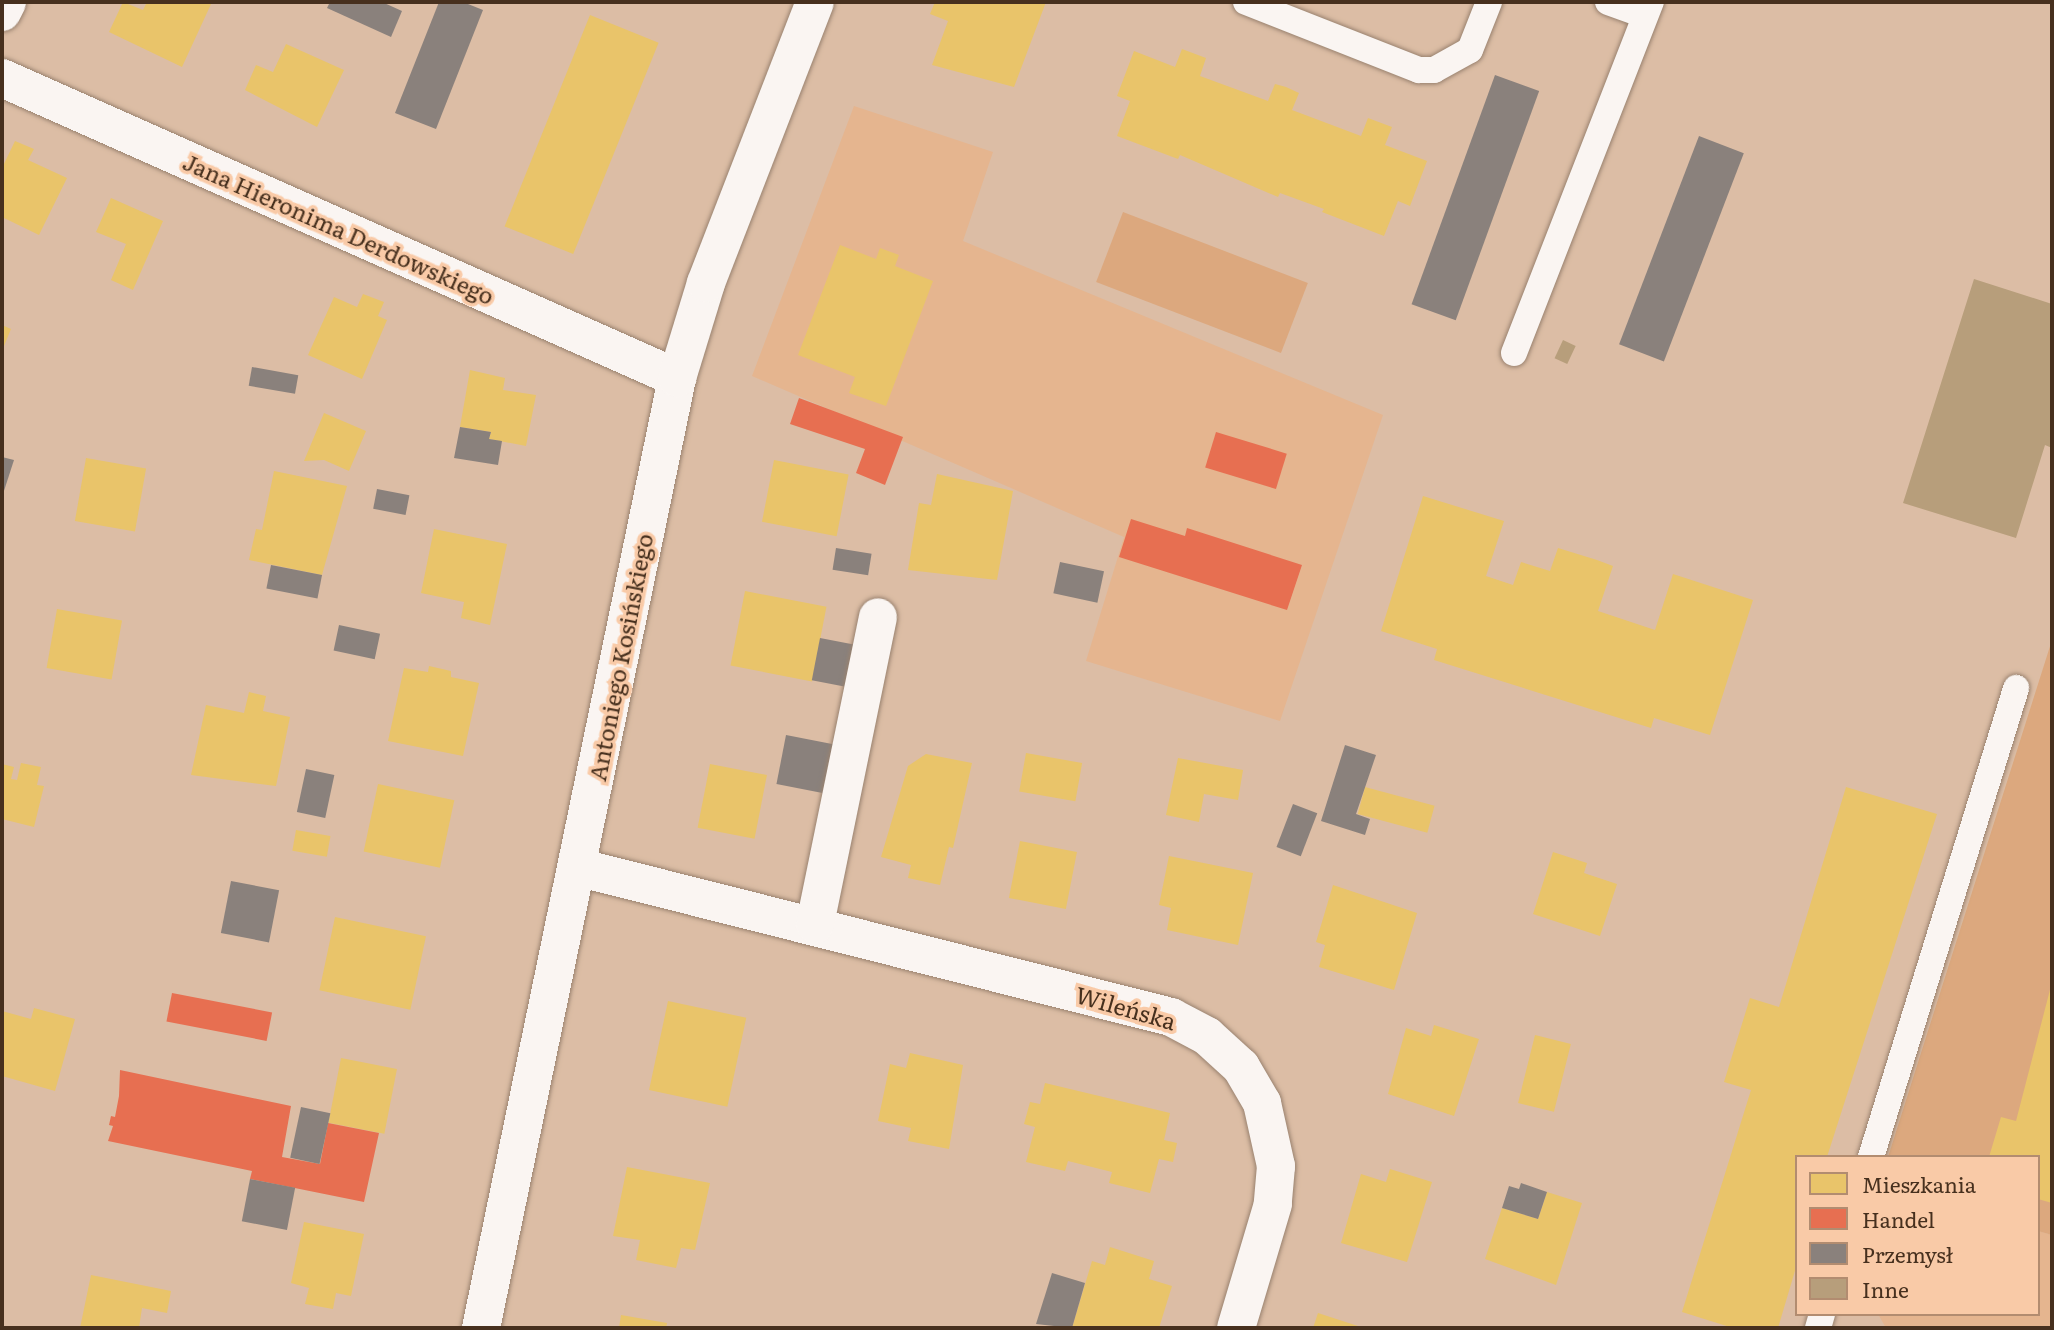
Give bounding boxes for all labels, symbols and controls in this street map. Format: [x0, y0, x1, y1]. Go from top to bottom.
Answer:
street label: Jana Hieronima Derdowskiego [179, 147, 499, 309]
street label: Antoniego Kosińskiego [582, 531, 658, 783]
street label: Wileńska [1073, 979, 1179, 1035]
legend [1795, 1155, 2040, 1316]
text: Mieszkania [1862, 1168, 1976, 1199]
text: Handel [1862, 1203, 1935, 1234]
text: Przemysł [1862, 1238, 1953, 1269]
text: Inne [1862, 1273, 1909, 1304]

